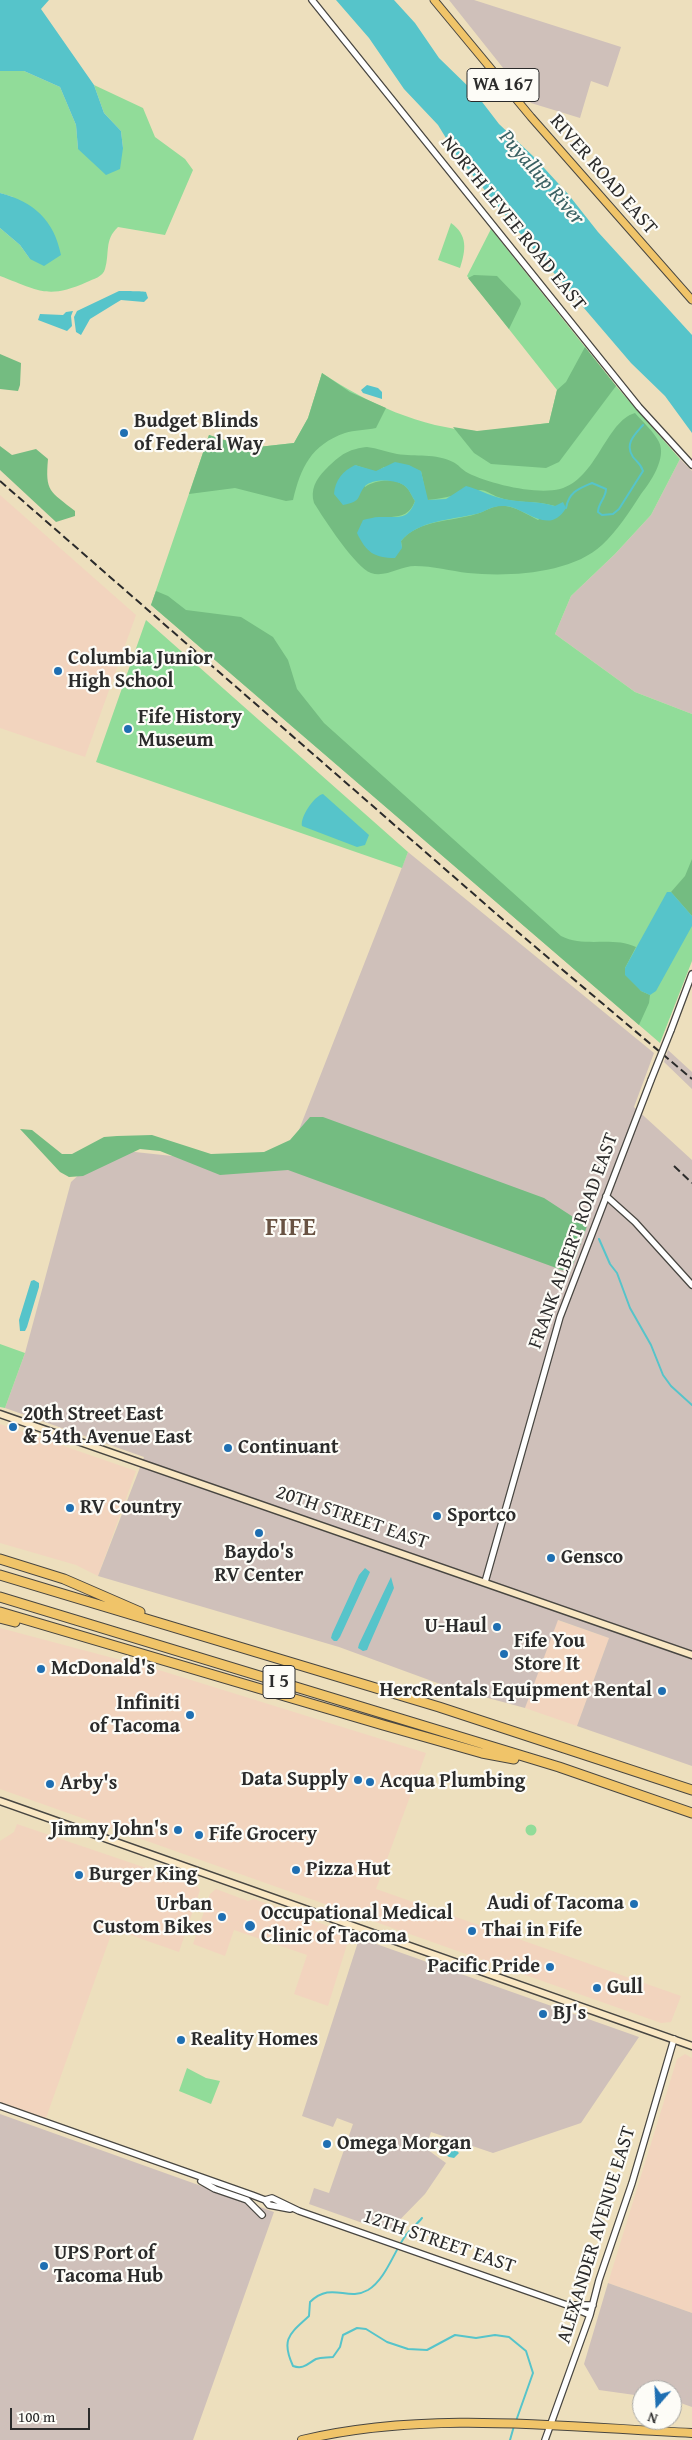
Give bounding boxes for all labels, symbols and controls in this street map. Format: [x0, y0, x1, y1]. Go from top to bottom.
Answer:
road number: WA 167 [467, 68, 539, 102]
street label: RIVER ROAD EAST [544, 110, 662, 240]
water label: Puyallup River [493, 125, 589, 231]
street label: NORTH LEVEE ROAD EAST [435, 132, 591, 316]
place label: Budget Blinds of Federal Way [134, 410, 263, 457]
marker: Budget Blinds of Federal Way [118, 427, 130, 439]
place label: Columbia Junior High School [68, 647, 213, 694]
marker: Columbia Junior High School [52, 665, 64, 677]
place label: Fife History Museum [138, 706, 242, 753]
marker: Fife History Museum [122, 723, 134, 735]
street label: FRANK ALBERT ROAD EAST [524, 1130, 624, 1352]
district label: FIFE [265, 1214, 317, 1244]
place label: 20th Street East & 54th Avenue East [23, 1403, 192, 1450]
marker: 20th Street East & 54th Avenue East [7, 1421, 19, 1433]
place label: Continuant [238, 1436, 338, 1460]
marker: Continuant [222, 1442, 234, 1454]
street label: 20TH STREET EAST [273, 1481, 431, 1555]
place label: RV Country [80, 1496, 182, 1520]
marker: RV Country [64, 1502, 76, 1514]
place label: Sportco [447, 1504, 516, 1528]
marker: Sportco [431, 1510, 443, 1522]
marker: Baydo's RV Center [253, 1527, 265, 1539]
place label: Baydo's RV Center [215, 1541, 303, 1588]
place label: Gensco [561, 1546, 623, 1570]
marker: Gensco [545, 1552, 557, 1564]
place label: U-Haul [425, 1615, 487, 1639]
marker: U-Haul [491, 1621, 503, 1633]
place label: Fife You Store It [514, 1630, 585, 1677]
marker: Fife You Store It [498, 1648, 510, 1660]
place label: McDonald's [51, 1657, 155, 1681]
marker: McDonald's [35, 1663, 47, 1675]
road number: I 5 [263, 1665, 295, 1698]
place label: HercRentals Equipment Rental [379, 1679, 652, 1703]
marker: HercRentals Equipment Rental [656, 1685, 668, 1697]
place label: Infiniti of Tacoma [89, 1692, 180, 1739]
marker: Infiniti of Tacoma [184, 1709, 196, 1721]
place label: Data Supply [241, 1768, 348, 1792]
place label: Acqua Plumbing [380, 1770, 525, 1794]
place label: Arby's [60, 1772, 117, 1796]
marker: Data Supply [352, 1774, 364, 1786]
marker: Acqua Plumbing [364, 1776, 376, 1788]
marker: Arby's [44, 1778, 56, 1790]
place label: Jimmy John's [51, 1818, 168, 1842]
place label: Fife Grocery [209, 1823, 317, 1847]
marker: Jimmy John's [172, 1824, 184, 1836]
marker: Fife Grocery [193, 1829, 205, 1841]
place label: Pizza Hut [306, 1858, 390, 1882]
place label: Burger King [89, 1863, 197, 1887]
marker: Pizza Hut [290, 1864, 302, 1876]
marker: Burger King [73, 1869, 85, 1881]
place label: Audi of Tacoma [487, 1892, 624, 1916]
place label: Urban Custom Bikes [93, 1893, 212, 1940]
marker: Audi of Tacoma [628, 1898, 640, 1910]
place label: Occupational Medical Clinic of Tacoma [261, 1902, 453, 1949]
marker: Urban Custom Bikes [216, 1911, 228, 1923]
marker: Occupational Medical Clinic of Tacoma [243, 1919, 257, 1933]
place label: Thai in Fife [482, 1919, 582, 1943]
marker: Thai in Fife [466, 1925, 478, 1937]
place label: Pacific Pride [428, 1955, 540, 1979]
marker: Pacific Pride [544, 1961, 556, 1973]
place label: Gull [607, 1976, 643, 2000]
marker: Gull [591, 1982, 603, 1994]
place label: BJ's [553, 2002, 586, 2026]
marker: BJ's [537, 2008, 549, 2020]
place label: Reality Homes [191, 2028, 318, 2052]
marker: Reality Homes [175, 2034, 187, 2046]
street label: ALEXANDER AVENUE EAST [553, 2124, 641, 2346]
place label: Omega Morgan [337, 2132, 471, 2156]
marker: Omega Morgan [321, 2138, 333, 2150]
street label: 12TH STREET EAST [360, 2205, 518, 2279]
place label: UPS Port of Tacoma Hub [54, 2242, 163, 2289]
marker: UPS Port of Tacoma Hub [38, 2260, 50, 2272]
north arrow [632, 2380, 682, 2430]
scale bar [12, 2398, 92, 2430]
text: 100 m [18, 2406, 55, 2427]
text: N [645, 2407, 660, 2429]

